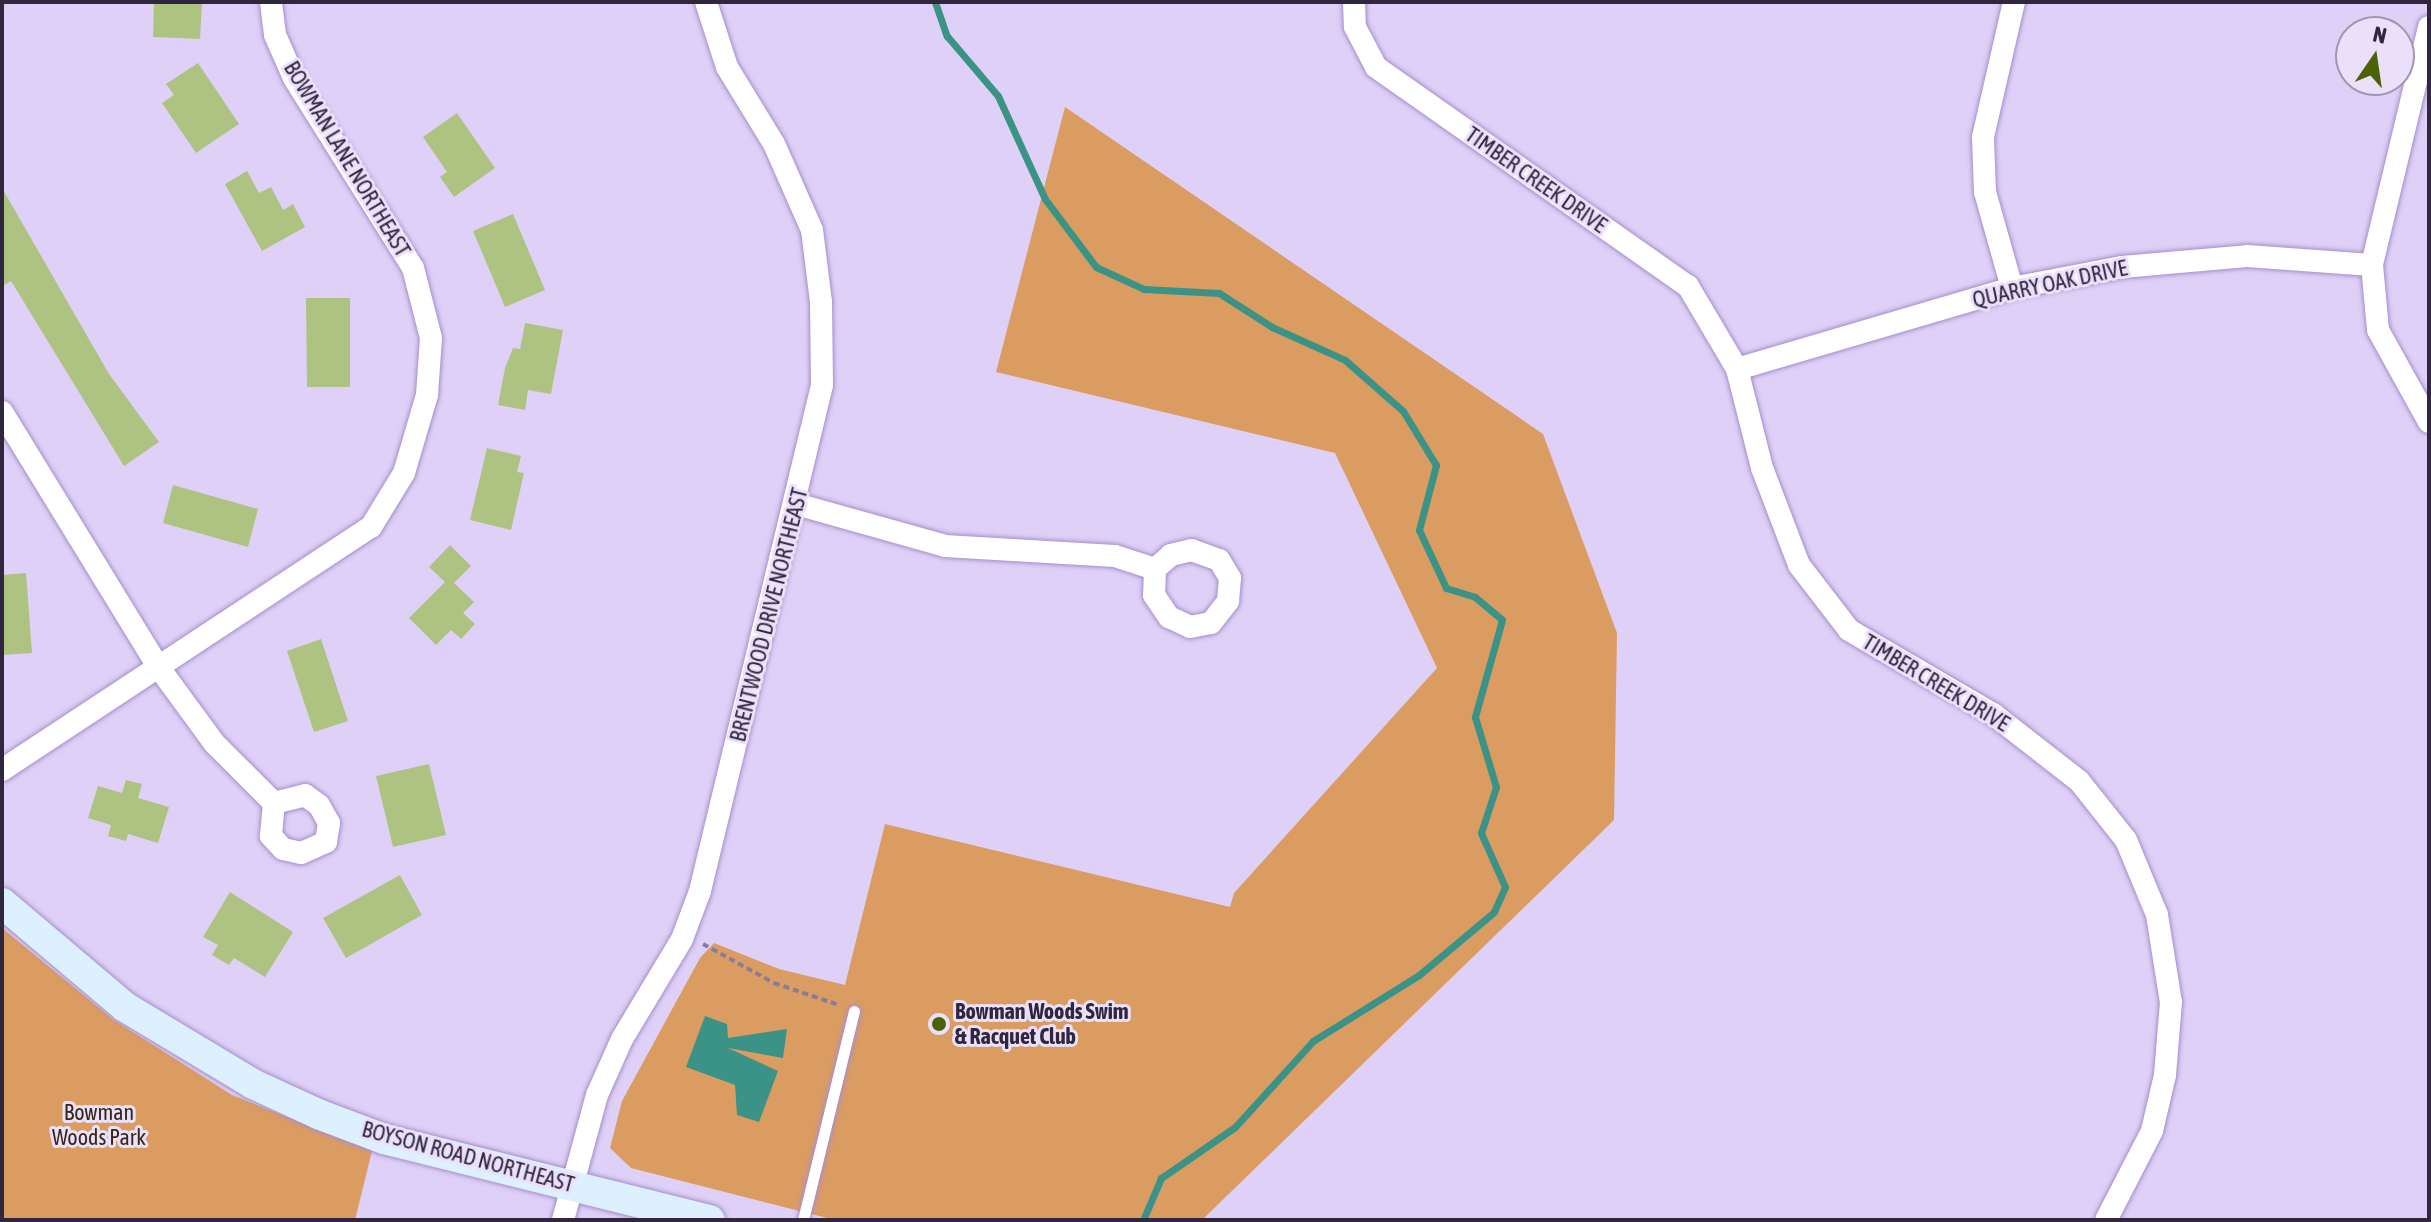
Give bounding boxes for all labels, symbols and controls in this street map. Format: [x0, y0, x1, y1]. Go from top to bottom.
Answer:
north arrow [2335, 16, 2415, 96]
text: N [2371, 20, 2389, 49]
street label: BOWMAN LANE NORTHEAST [278, 56, 416, 262]
street label: TIMBER CREEK DRIVE [1460, 121, 1612, 239]
street label: QUARRY OAK DRIVE [1970, 255, 2130, 313]
street label: BRENTWOOD DRIVE NORTHEAST [725, 485, 813, 745]
street label: TIMBER CREEK DRIVE [1858, 629, 2014, 737]
place label: Bowman Woods Swim & Racquet Club [955, 998, 1129, 1050]
marker: Bowman Woods Swim & Racquet Club [930, 1015, 948, 1033]
park label: Bowman Woods Park [52, 1099, 146, 1150]
street label: BOYSON ROAD NORTHEAST [359, 1116, 577, 1198]

